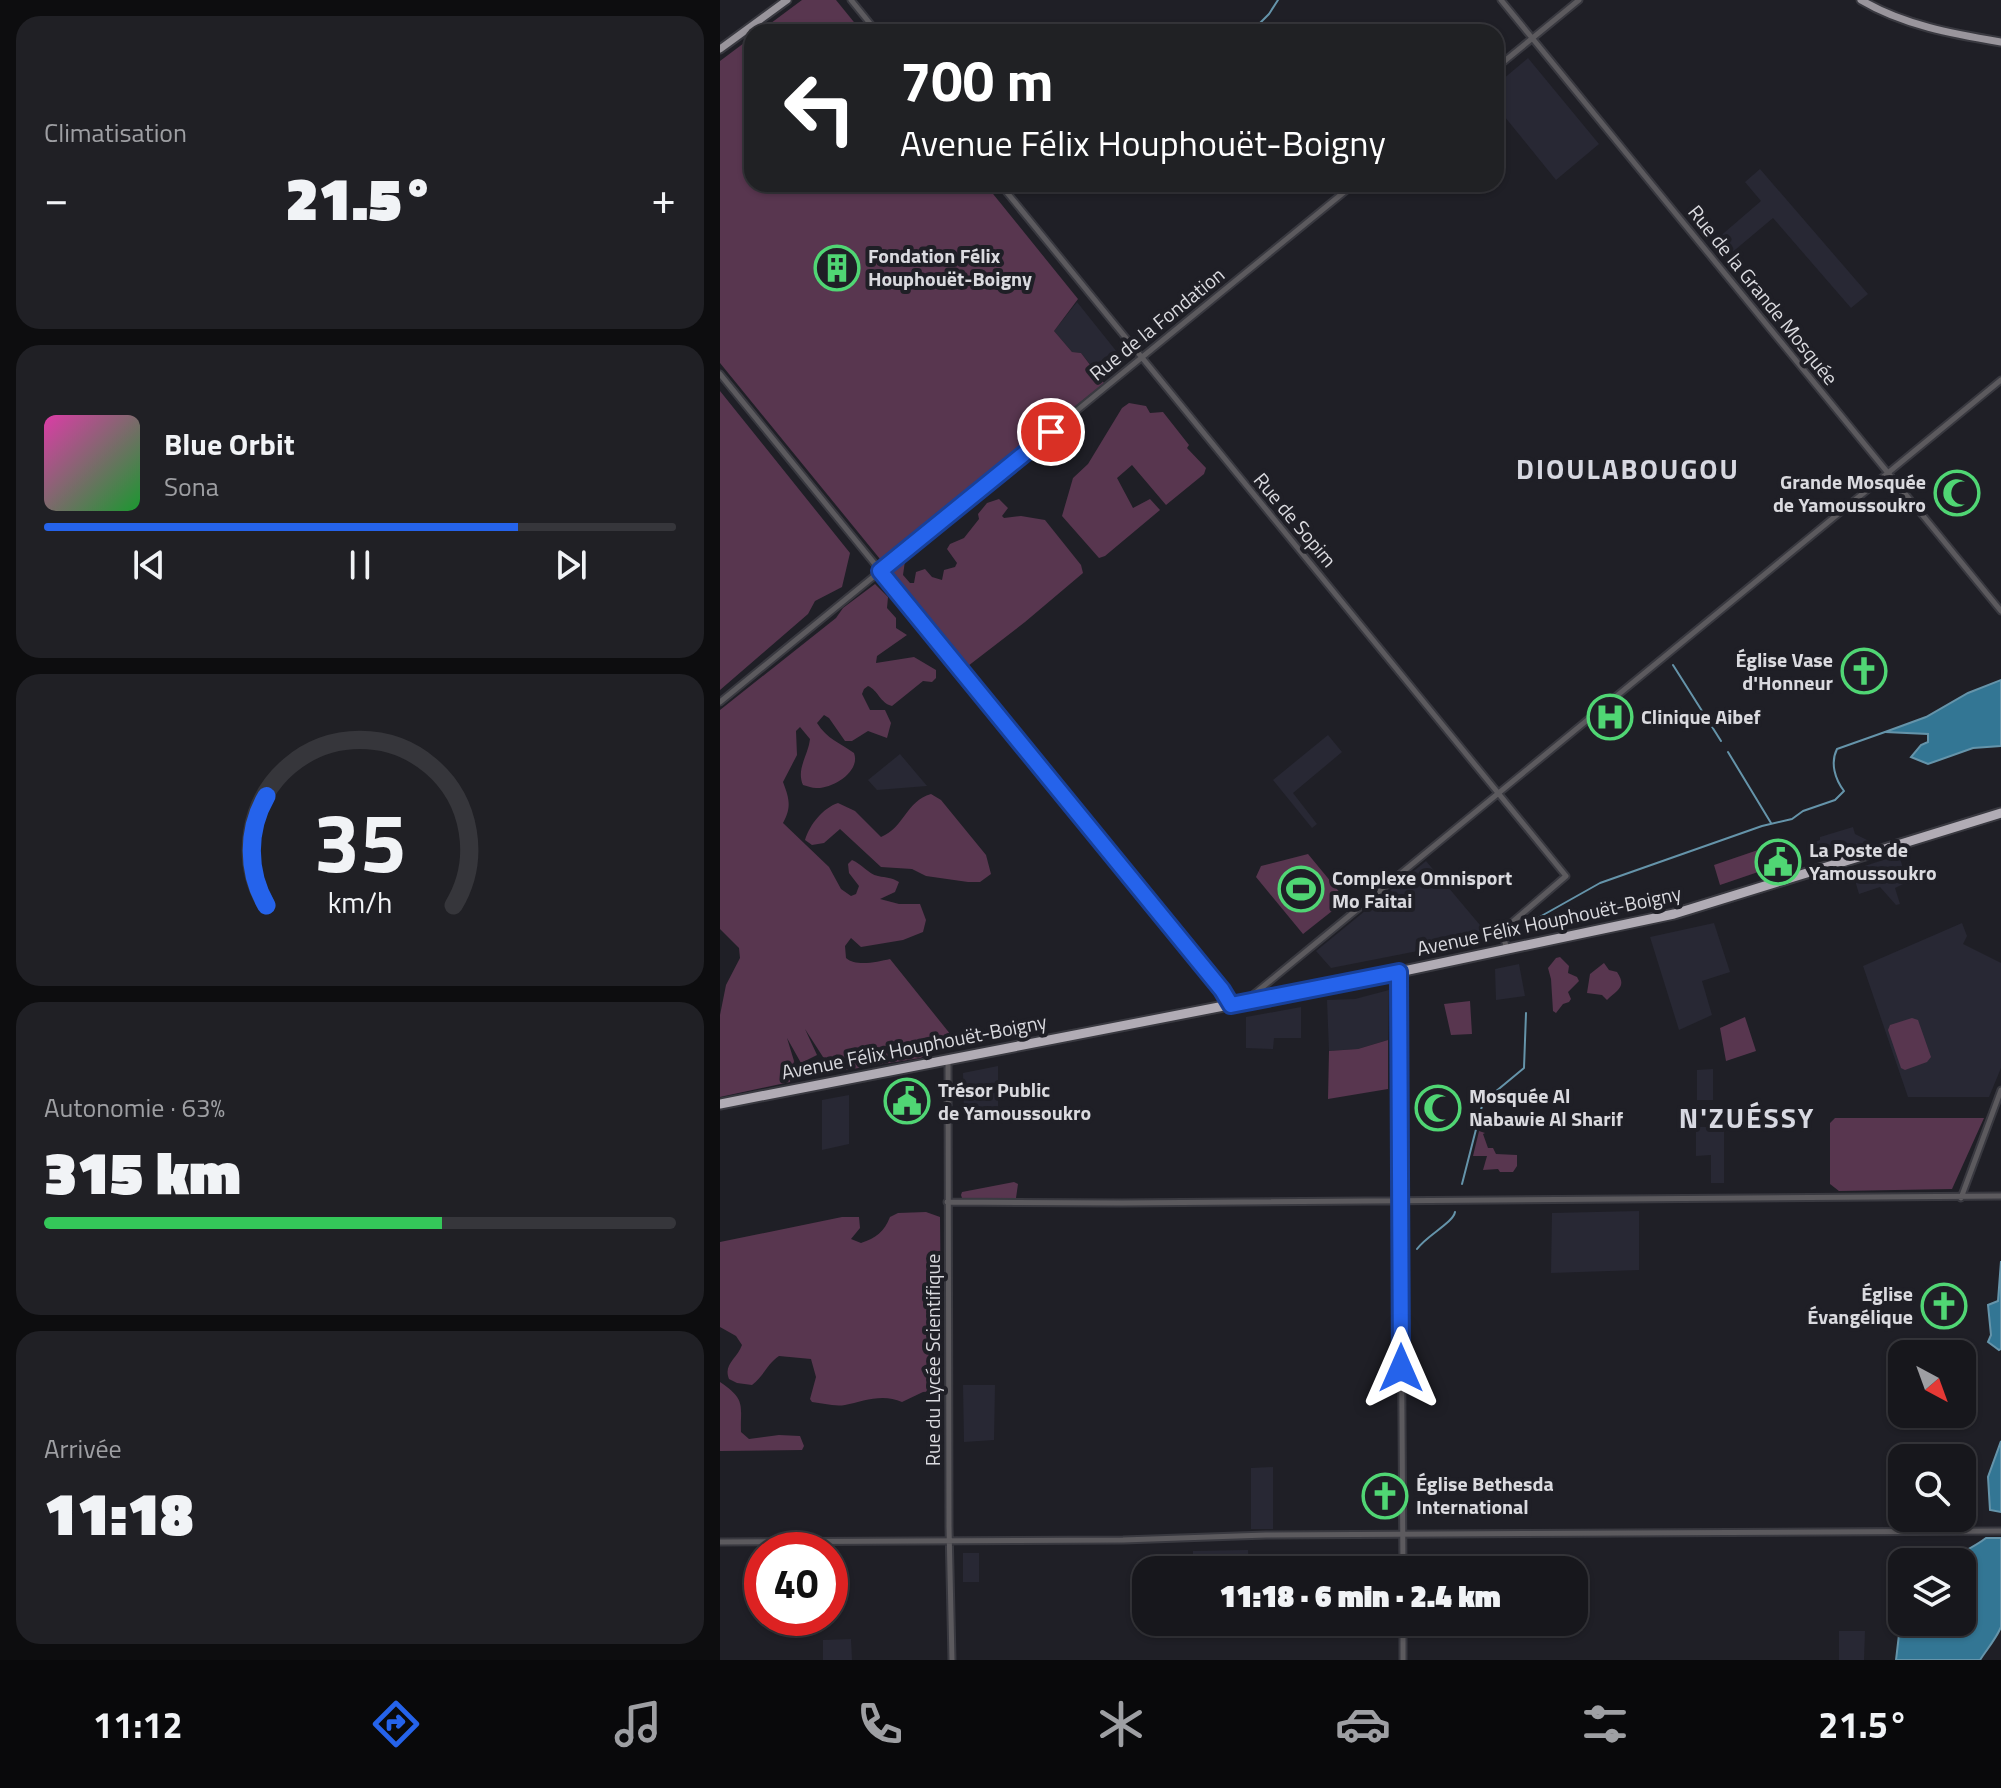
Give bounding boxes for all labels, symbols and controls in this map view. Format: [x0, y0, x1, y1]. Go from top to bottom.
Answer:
text: 700 m [900, 38, 1053, 123]
icon: left [768, 56, 872, 160]
text: Climatisation [44, 113, 187, 152]
text: Avenue Félix Houphouët-Boigny [900, 115, 1386, 170]
text: 21.5° [286, 152, 434, 243]
text: − [44, 164, 69, 231]
text: + [651, 164, 676, 231]
street label: Rue de la Grande Mosquée [1681, 198, 1846, 392]
place label: Fondation Félix Houphouët-Boigny [868, 240, 1032, 294]
building icon: Fondation Félix Houphouët-Boigny [813, 244, 861, 292]
street label: Rue de la Fondation [1082, 259, 1231, 388]
pin [1017, 398, 1085, 466]
icon: arrive [1029, 410, 1073, 454]
text: Blue Orbit [164, 421, 295, 467]
district label: DIOULABOUGOU [1516, 447, 1740, 490]
street label: Rue de Sopim [1246, 465, 1344, 574]
place label: Grande Mosquée de Yamoussoukro [1773, 466, 1926, 520]
text: Sona [164, 467, 219, 506]
mosque icon: Grande Mosquée de Yamoussoukro [1933, 469, 1981, 517]
icon: previous [127, 543, 171, 587]
icon: pause [338, 543, 382, 587]
icon: next [549, 543, 593, 587]
place label: Église Vase d'Honneur [1735, 644, 1834, 698]
church icon: Église Vase d'Honneur [1840, 647, 1888, 695]
hospital icon: Clinique Aibef [1586, 693, 1634, 741]
place label: Clinique Aibef [1641, 701, 1761, 732]
text: 35 [313, 778, 407, 904]
place label: La Poste de Yamoussoukro [1809, 834, 1937, 888]
public building icon: La Poste de Yamoussoukro [1754, 838, 1802, 886]
place label: Complexe Omnisport Mo Faitai [1332, 862, 1512, 916]
sports icon: Complexe Omnisport Mo Faitai [1277, 865, 1325, 913]
street label: Avenue Félix Houphouët-Boigny [1414, 877, 1684, 964]
text: km/h [328, 881, 392, 924]
street label: Avenue Félix Houphouët-Boigny [778, 1005, 1050, 1087]
place label: Trésor Public de Yamoussoukro [938, 1074, 1091, 1128]
public building icon: Trésor Public de Yamoussoukro [883, 1077, 931, 1125]
place label: Mosquée Al Nabawie Al Sharif [1469, 1080, 1623, 1134]
mosque icon: Mosquée Al Nabawie Al Sharif [1414, 1084, 1462, 1132]
text: Autonomie · 63% [44, 1088, 225, 1127]
district label: N'ZUÉSSY [1679, 1096, 1815, 1139]
text: 315 km [44, 1126, 241, 1217]
street label: Rue du Lycée Scientifique [917, 1254, 948, 1466]
place label: Église Évangélique [1807, 1278, 1913, 1332]
church icon: Église Évangélique [1920, 1282, 1968, 1330]
position arrow [1359, 1326, 1443, 1410]
north arrow [1888, 1340, 1976, 1428]
map controls [1888, 1340, 1976, 1636]
text: Arrivée [44, 1429, 122, 1468]
button: search [1888, 1444, 1976, 1532]
text: 11:18 [44, 1467, 193, 1558]
place label: Église Bethesda International [1416, 1468, 1554, 1522]
church icon: Église Bethesda International [1361, 1472, 1409, 1520]
speed limit sign: 40 [744, 1532, 848, 1636]
button: layers [1888, 1548, 1976, 1636]
text: 11:18 · 6 min · 2.4 km [1219, 1573, 1501, 1619]
icon: directions [368, 1696, 424, 1752]
icon: music [610, 1696, 666, 1752]
icon: phone [852, 1696, 908, 1752]
icon: climate [1093, 1696, 1149, 1752]
icon: car [1335, 1696, 1391, 1752]
icon: filters [1577, 1696, 1633, 1752]
text: 11:12 [93, 1697, 183, 1752]
text: 21.5° [1818, 1697, 1908, 1752]

